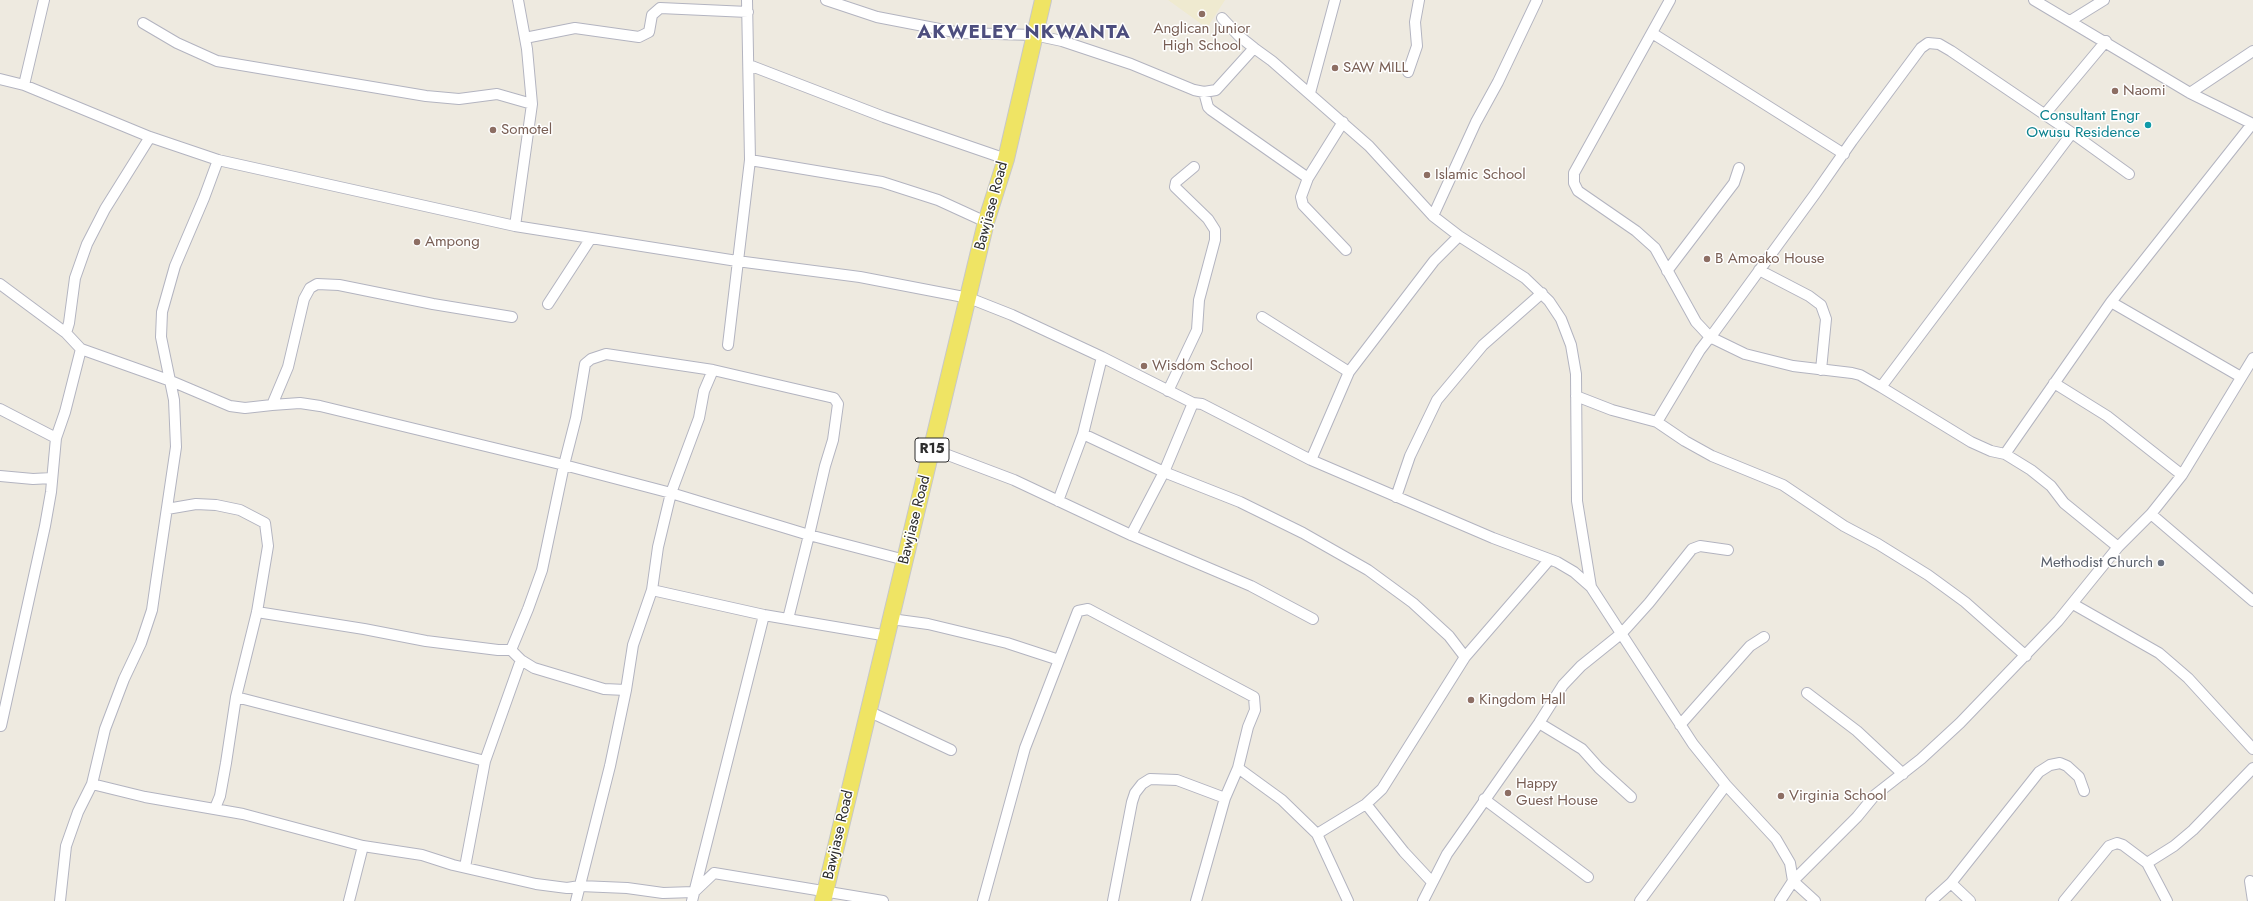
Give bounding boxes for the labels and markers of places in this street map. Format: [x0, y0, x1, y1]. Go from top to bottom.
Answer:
marker: Anglican Junior High School [1197, 9, 1207, 19]
place label: Anglican Junior High School [1153, 20, 1251, 55]
place label: SAW MILL [1343, 59, 1408, 77]
marker: SAW MILL [1330, 63, 1340, 73]
place label: Naomi [2123, 82, 2166, 100]
marker: Naomi [2110, 86, 2120, 96]
place label: Consultant Engr Owusu Residence [2026, 107, 2140, 142]
marker: Consultant Engr Owusu Residence [2143, 120, 2153, 130]
place label: Somotel [501, 121, 552, 139]
marker: Somotel [488, 125, 498, 135]
place label: Islamic School [1435, 166, 1526, 184]
marker: Islamic School [1422, 170, 1432, 180]
place label: Ampong [425, 233, 480, 251]
marker: Ampong [412, 237, 422, 247]
place label: B Amoako House [1715, 250, 1824, 268]
marker: B Amoako House [1702, 254, 1712, 264]
place label: Wisdom School [1152, 357, 1253, 375]
marker: Wisdom School [1139, 361, 1149, 371]
place label: Methodist Church [2041, 554, 2153, 572]
marker: Methodist Church [2156, 558, 2166, 568]
place label: Kingdom Hall [1479, 691, 1566, 709]
marker: Kingdom Hall [1466, 695, 1476, 705]
place label: Happy Guest House [1516, 775, 1598, 810]
place label: Virginia School [1789, 787, 1887, 805]
marker: Happy Guest House [1503, 788, 1513, 798]
marker: Virginia School [1776, 791, 1786, 801]

